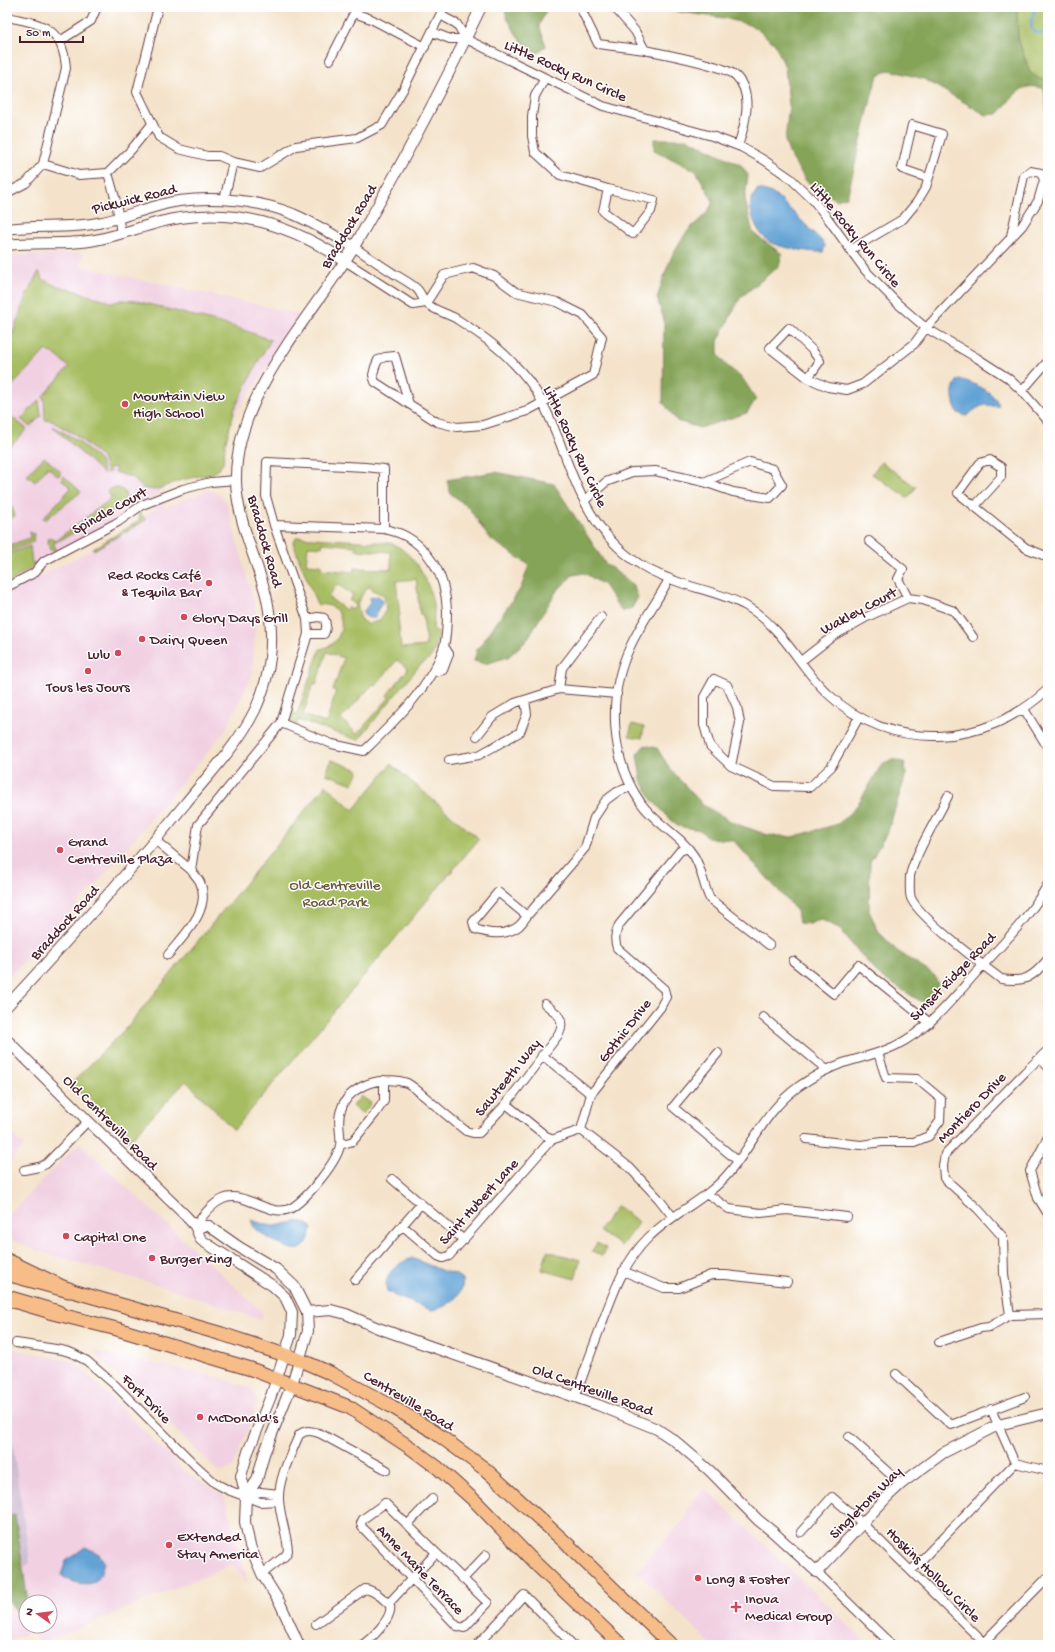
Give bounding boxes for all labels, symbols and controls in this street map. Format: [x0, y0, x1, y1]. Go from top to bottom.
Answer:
scale bar [20, 18, 83, 44]
text: 50 m [26, 27, 51, 41]
street label: Little Rocky Run Circle [501, 37, 630, 107]
street label: Little Rocky Run Circle [805, 179, 904, 292]
street label: Pickwick Road [89, 180, 180, 219]
street label: Braddock Road [317, 181, 382, 273]
street label: Little Rocky Run Circle [538, 383, 610, 511]
place label: Mountain View High School [133, 388, 225, 423]
marker: Mountain View High School [120, 399, 130, 409]
street label: Spindle Court [70, 483, 152, 540]
street label: Braddock Road [242, 493, 286, 591]
place label: Red Rocks Café & Tequila Bar [108, 567, 203, 602]
marker: Red Rocks Café & Tequila Bar [204, 578, 214, 588]
street label: Wakley Court [818, 583, 902, 639]
place label: Glory Days Grill [192, 610, 288, 628]
marker: Glory Days Grill [179, 612, 189, 622]
place label: Dairy Queen [149, 632, 227, 650]
marker: Dairy Queen [137, 634, 147, 644]
place label: Lulu [87, 646, 110, 664]
marker: Lulu [113, 648, 123, 658]
marker: Tous les Jours [83, 666, 93, 676]
place label: Tous les Jours [45, 679, 130, 697]
place label: Grand Centreville Plaza [68, 834, 173, 869]
marker: Grand Centreville Plaza [55, 845, 65, 855]
park label: Old Centreville Road Park [289, 877, 381, 912]
street label: Braddock Road [26, 881, 105, 965]
street label: Sunset Ridge Road [906, 928, 1001, 1026]
street label: Gothic Drive [595, 996, 656, 1067]
street label: Sawteeth Way [472, 1035, 546, 1121]
street label: Montiero Drive [934, 1069, 1011, 1148]
street label: Old Centreville Road [58, 1072, 162, 1176]
street label: Saint Hubert Lane [436, 1155, 523, 1249]
place label: Capital One [74, 1229, 147, 1247]
marker: Capital One [61, 1231, 71, 1241]
place label: Burger King [159, 1251, 232, 1269]
marker: Burger King [147, 1253, 157, 1263]
street label: Old Centreville Road [529, 1361, 656, 1422]
street label: Centreville Road [359, 1368, 458, 1436]
street label: Fort Drive [116, 1370, 174, 1428]
place label: McDonald's [208, 1410, 278, 1428]
marker: McDonald's [195, 1412, 205, 1422]
street label: Singletons Way [826, 1463, 907, 1544]
street label: Anne Marie Terrace [372, 1522, 467, 1619]
street label: Hoskins Hollow Circle [881, 1524, 984, 1627]
place label: Extended Stay America [177, 1529, 259, 1564]
marker: Extended Stay America [164, 1540, 174, 1550]
place label: Long & Foster [706, 1571, 791, 1589]
marker: Long & Foster [693, 1573, 703, 1583]
place label: Inova Medical Group [745, 1591, 833, 1626]
north arrow [18, 1594, 58, 1634]
marker: Inova Medical Group [730, 1601, 742, 1613]
text: N [24, 1607, 37, 1617]

